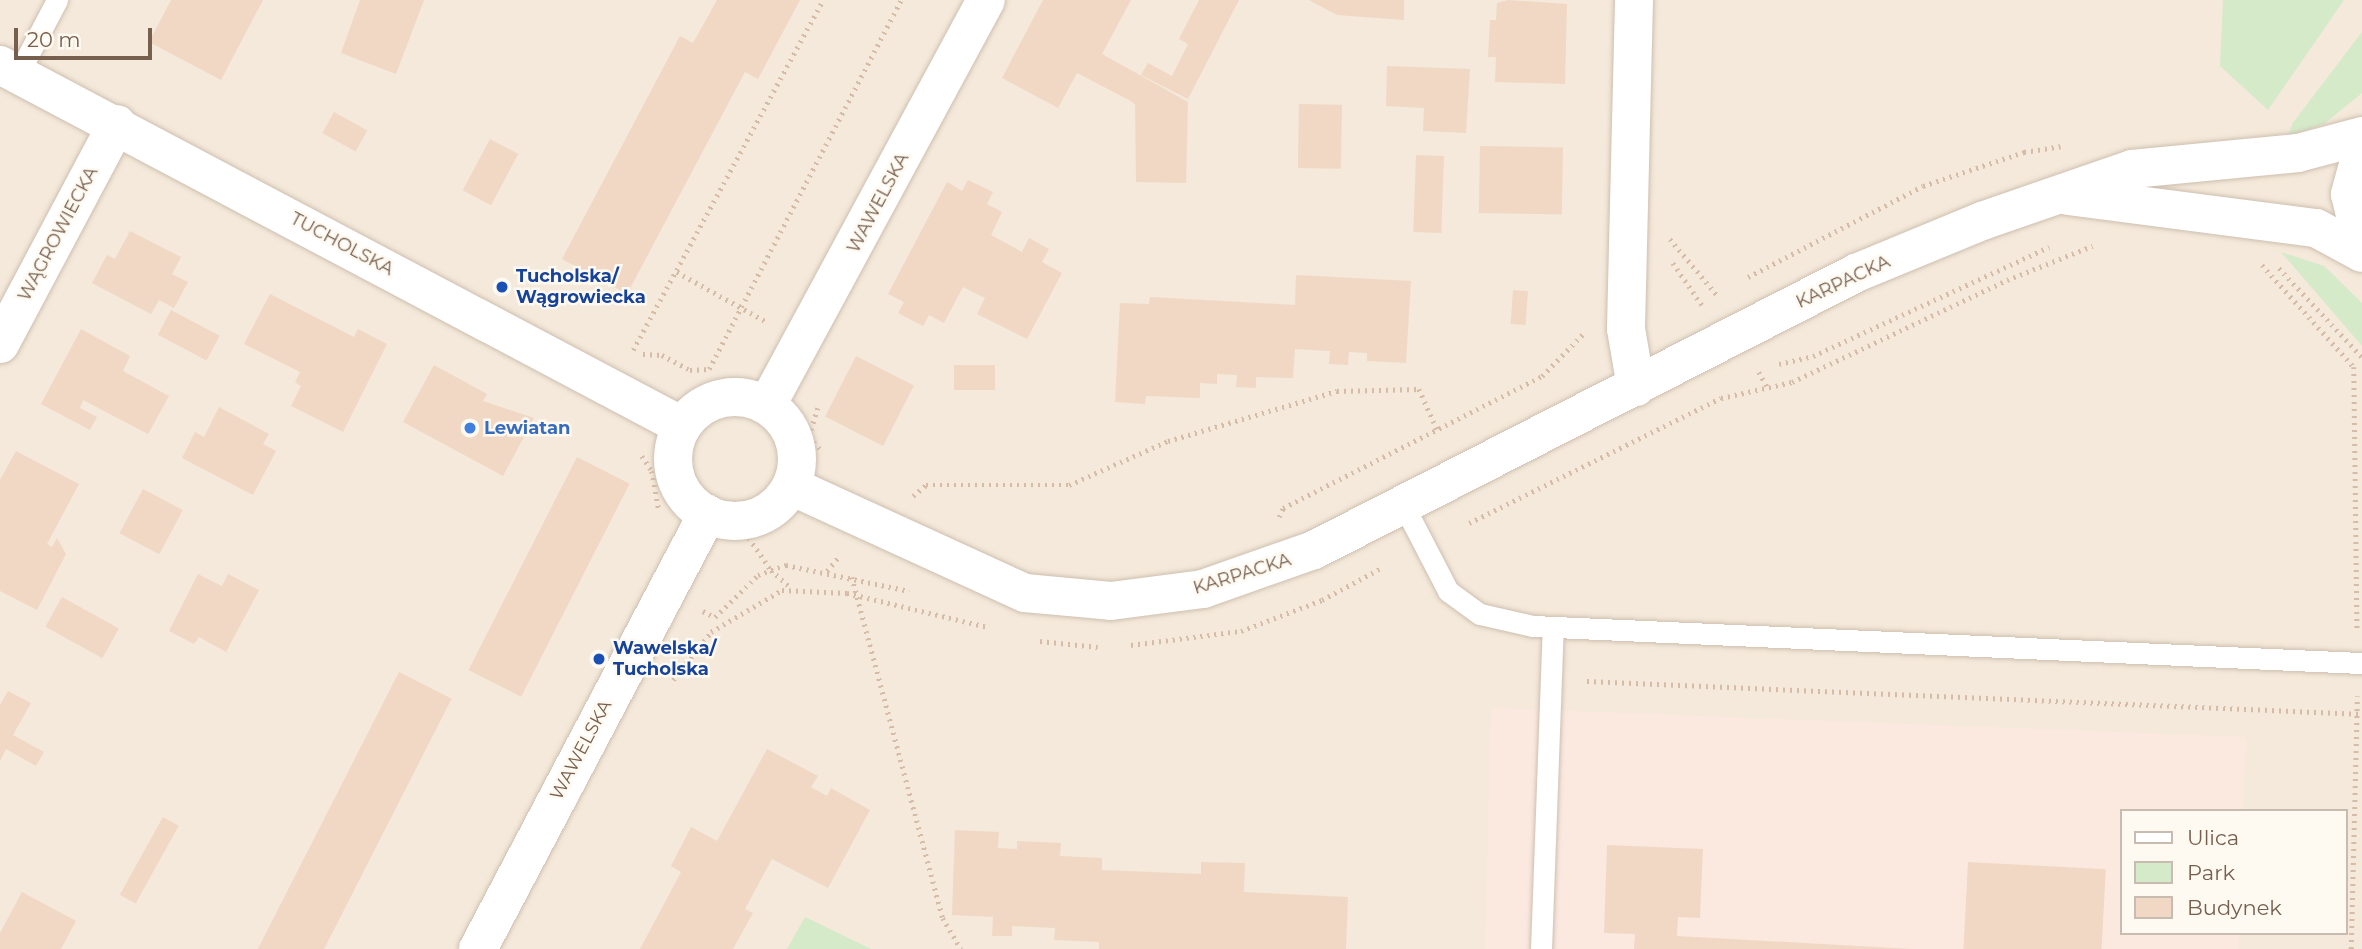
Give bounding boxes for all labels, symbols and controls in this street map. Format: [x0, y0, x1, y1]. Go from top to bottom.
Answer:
scale bar [18, 14, 156, 58]
text: 20 m [27, 27, 81, 52]
street label: WAWELSKA [843, 149, 913, 257]
street label: WĄGROWIECKA [14, 163, 102, 305]
street label: TUCHOLSKA [287, 208, 397, 280]
street label: KARPACKA [1793, 251, 1893, 313]
place label: Tucholska/ Wągrowiecka [516, 266, 646, 308]
marker: Tucholska/ Wągrowiecka [494, 279, 510, 295]
place label: Lewiatan [484, 417, 570, 439]
marker: Lewiatan [462, 420, 478, 436]
street label: KARPACKA [1191, 549, 1293, 599]
place label: Wawelska/ Tucholska [613, 638, 717, 680]
marker: Wawelska/ Tucholska [591, 651, 607, 667]
street label: WAWELSKA [546, 696, 616, 804]
legend [2120, 809, 2348, 935]
text: Ulica [2187, 825, 2239, 850]
text: Park [2187, 860, 2235, 885]
text: Budynek [2187, 895, 2282, 920]

